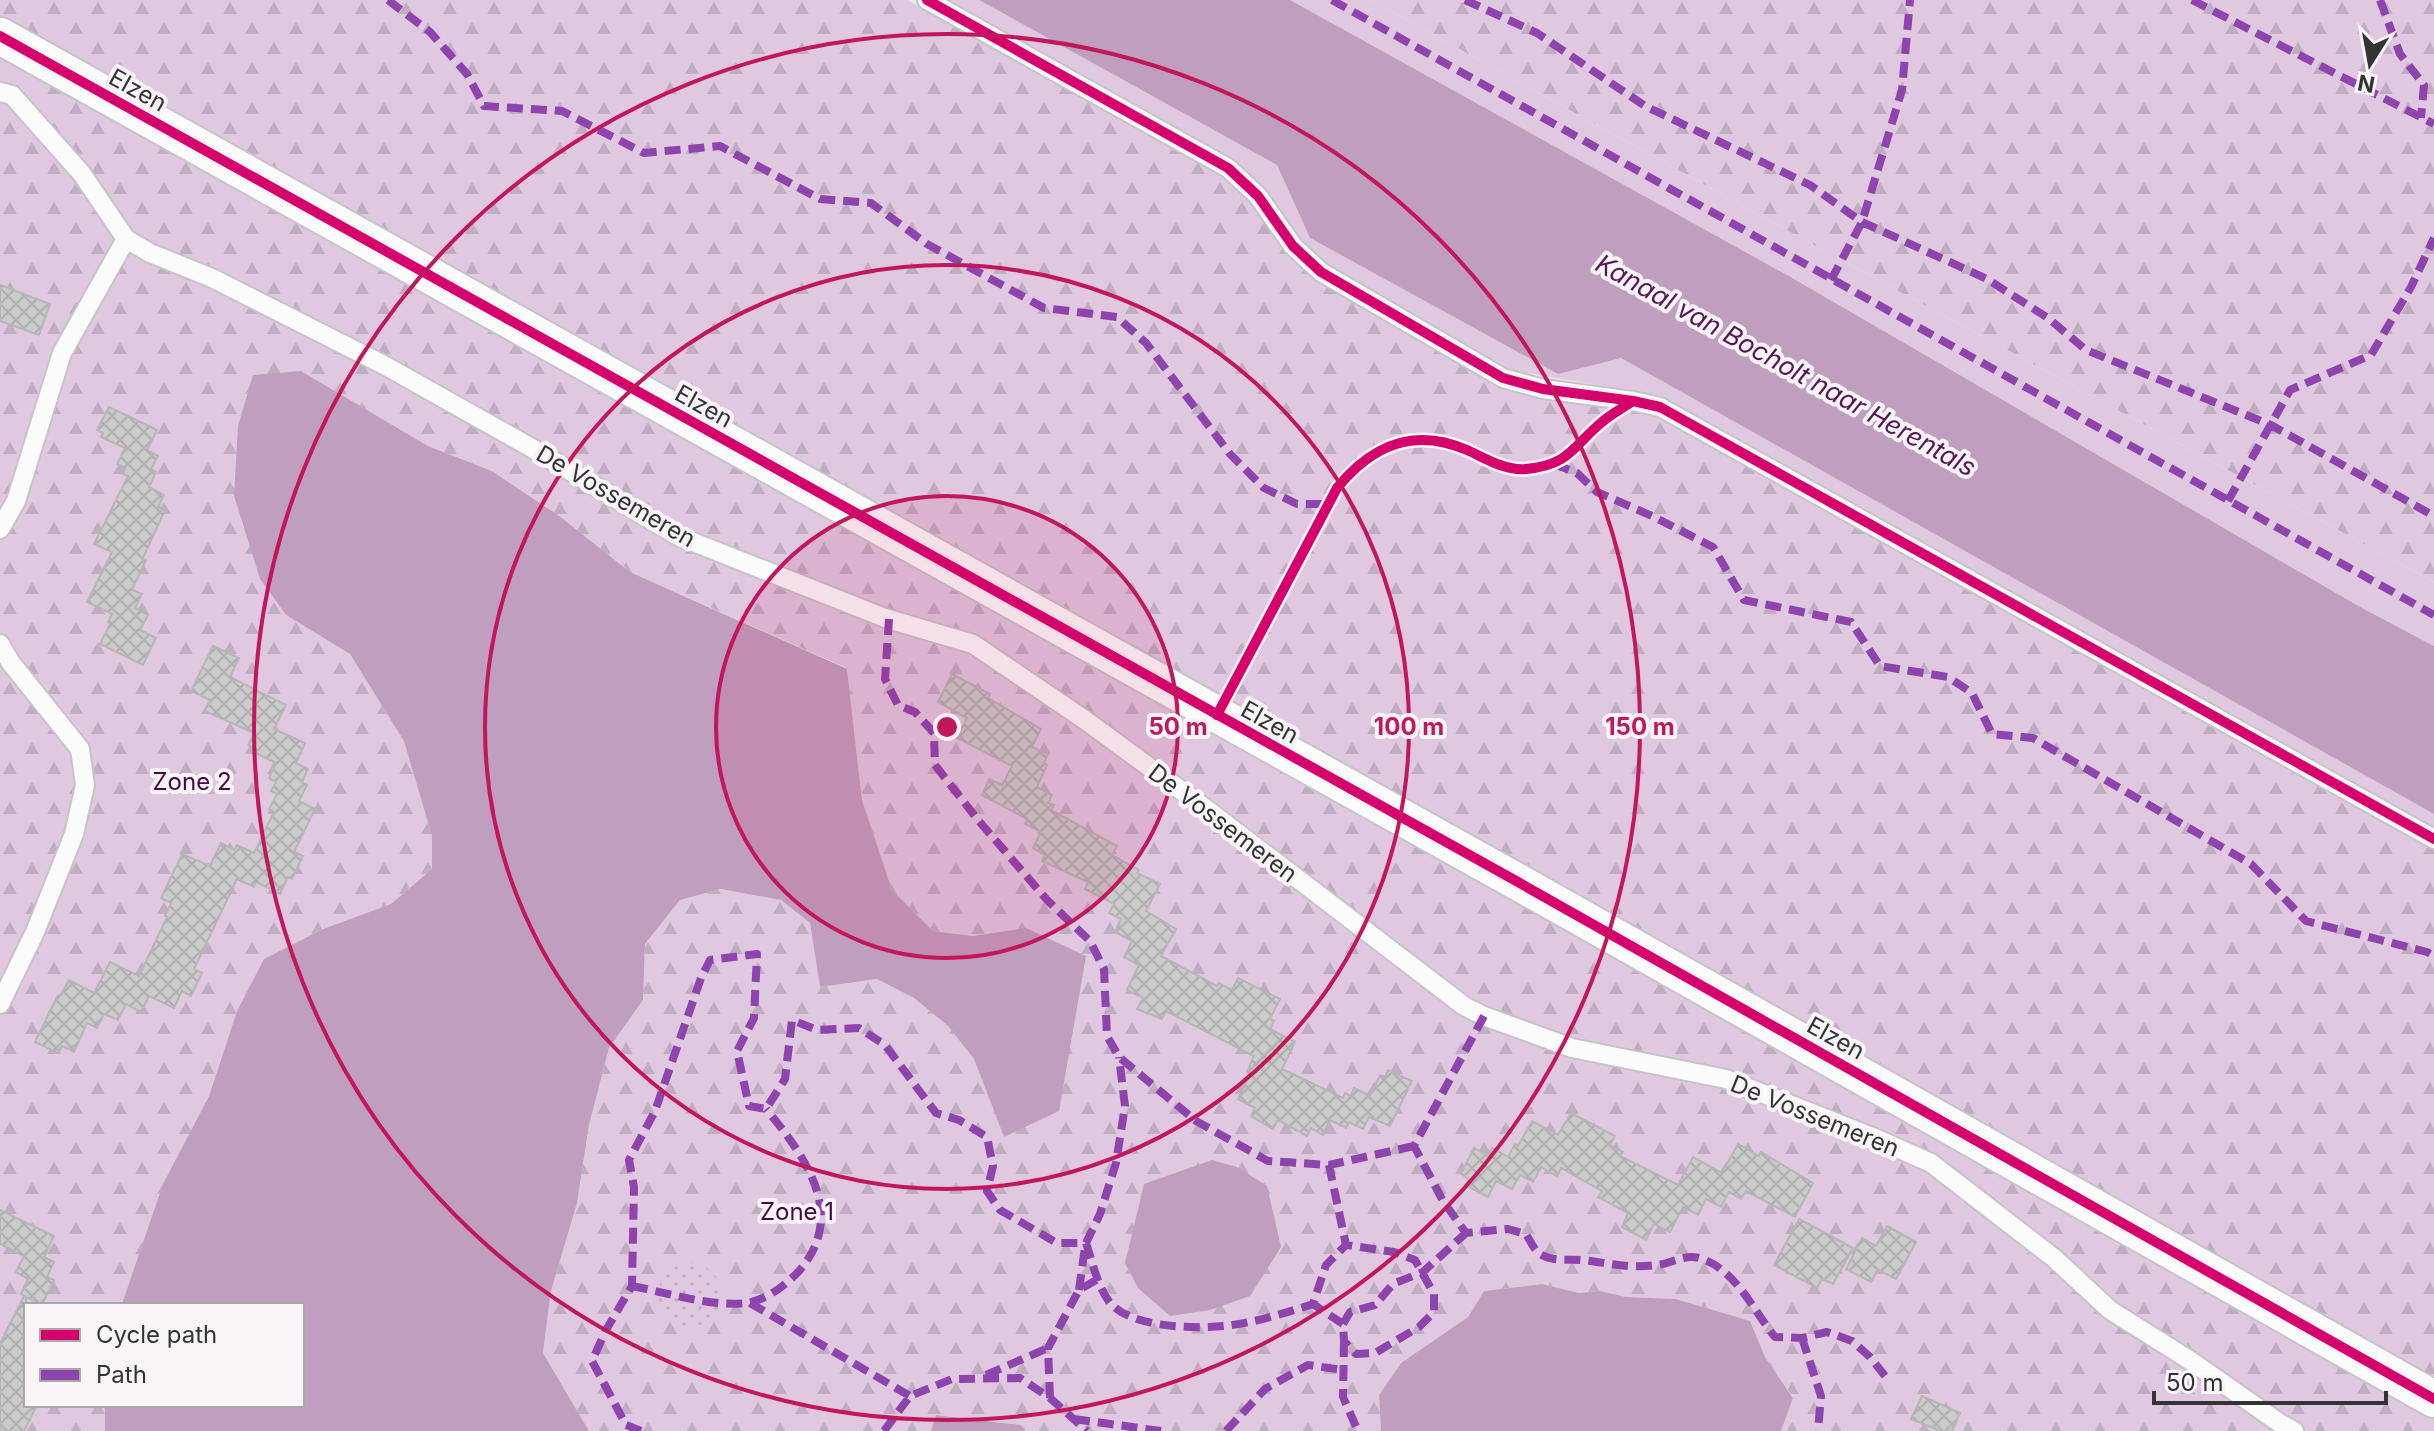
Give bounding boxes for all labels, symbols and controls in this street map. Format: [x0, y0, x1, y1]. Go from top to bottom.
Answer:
north arrow [2330, 24, 2410, 104]
street label: Elzen [104, 62, 172, 118]
text: N [2355, 69, 2377, 98]
water label: Kanaal van Bocholt naar Herentals [1591, 247, 1981, 483]
street label: Elzen [670, 378, 738, 434]
street label: De Vossemeren [531, 439, 701, 553]
street label: Elzen [1236, 694, 1304, 750]
text: 50 m [1148, 712, 1208, 741]
text: 100 m [1374, 712, 1444, 741]
text: 150 m [1605, 712, 1675, 741]
centre of rings [933, 713, 961, 741]
street label: De Vossemeren [1143, 758, 1303, 888]
park label: Zone 2 [152, 767, 232, 796]
street label: Elzen [1802, 1010, 1870, 1066]
street label: De Vossemeren [1727, 1069, 1903, 1163]
park label: Zone 1 [760, 1197, 834, 1226]
legend [24, 1303, 304, 1407]
text: Cycle path [96, 1320, 217, 1349]
scale bar [2154, 1355, 2386, 1405]
text: Path [96, 1360, 147, 1389]
text: 50 m [2166, 1368, 2224, 1397]

